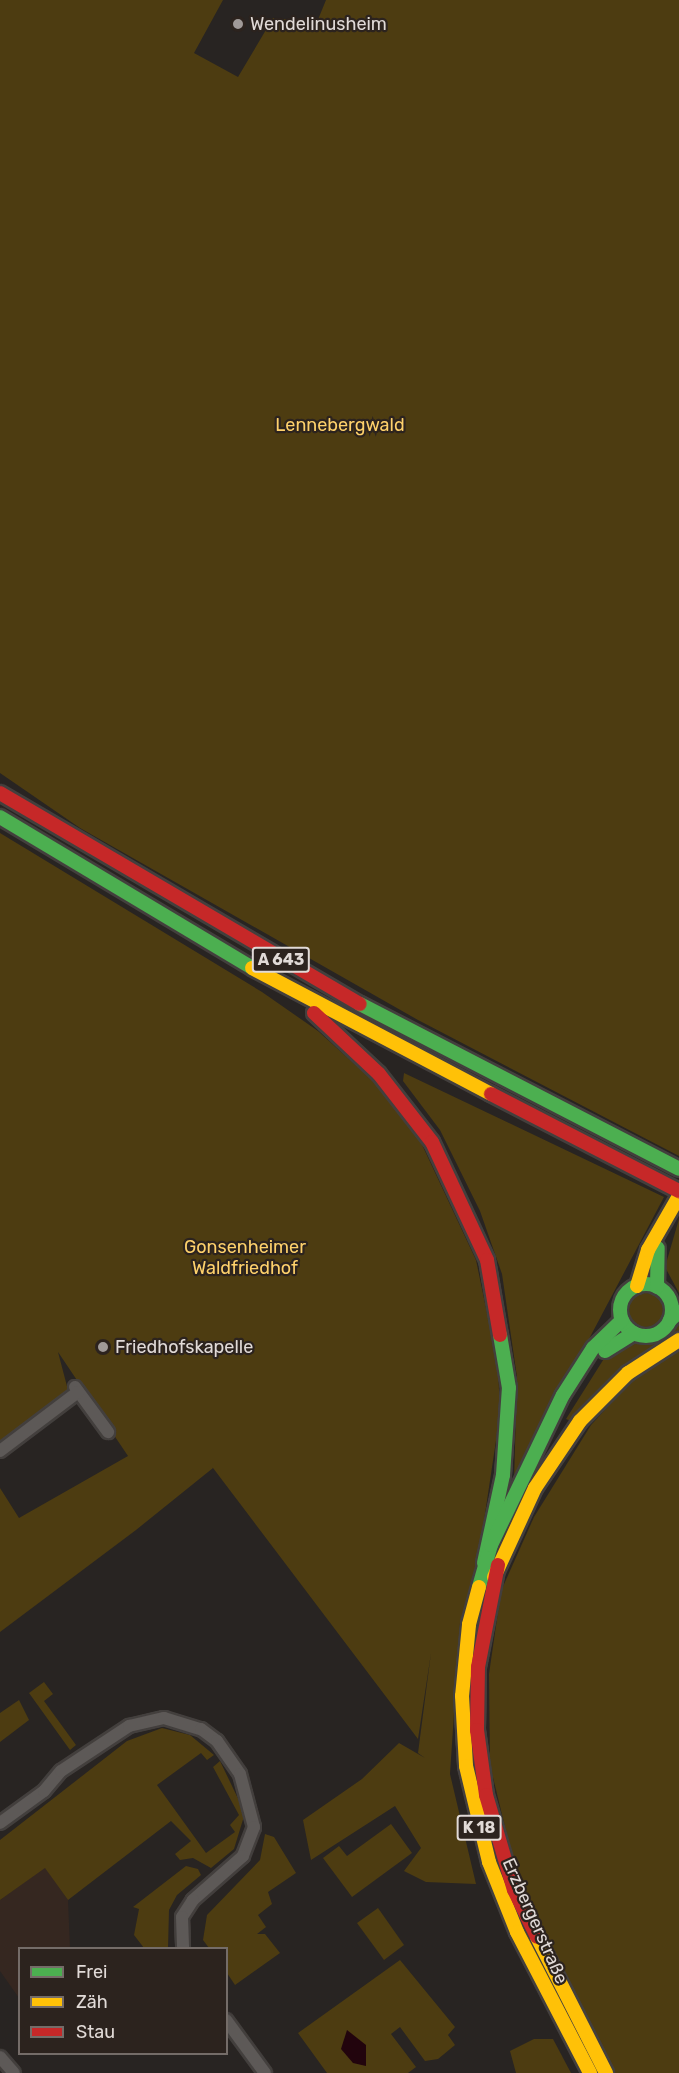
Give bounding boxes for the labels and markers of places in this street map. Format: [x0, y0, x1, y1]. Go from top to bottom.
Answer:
place label: Wendelinusheim [250, 13, 387, 35]
marker: Wendelinusheim [231, 17, 245, 31]
place label: Friedhofskapelle [115, 1336, 253, 1358]
marker: Friedhofskapelle [96, 1340, 110, 1354]

